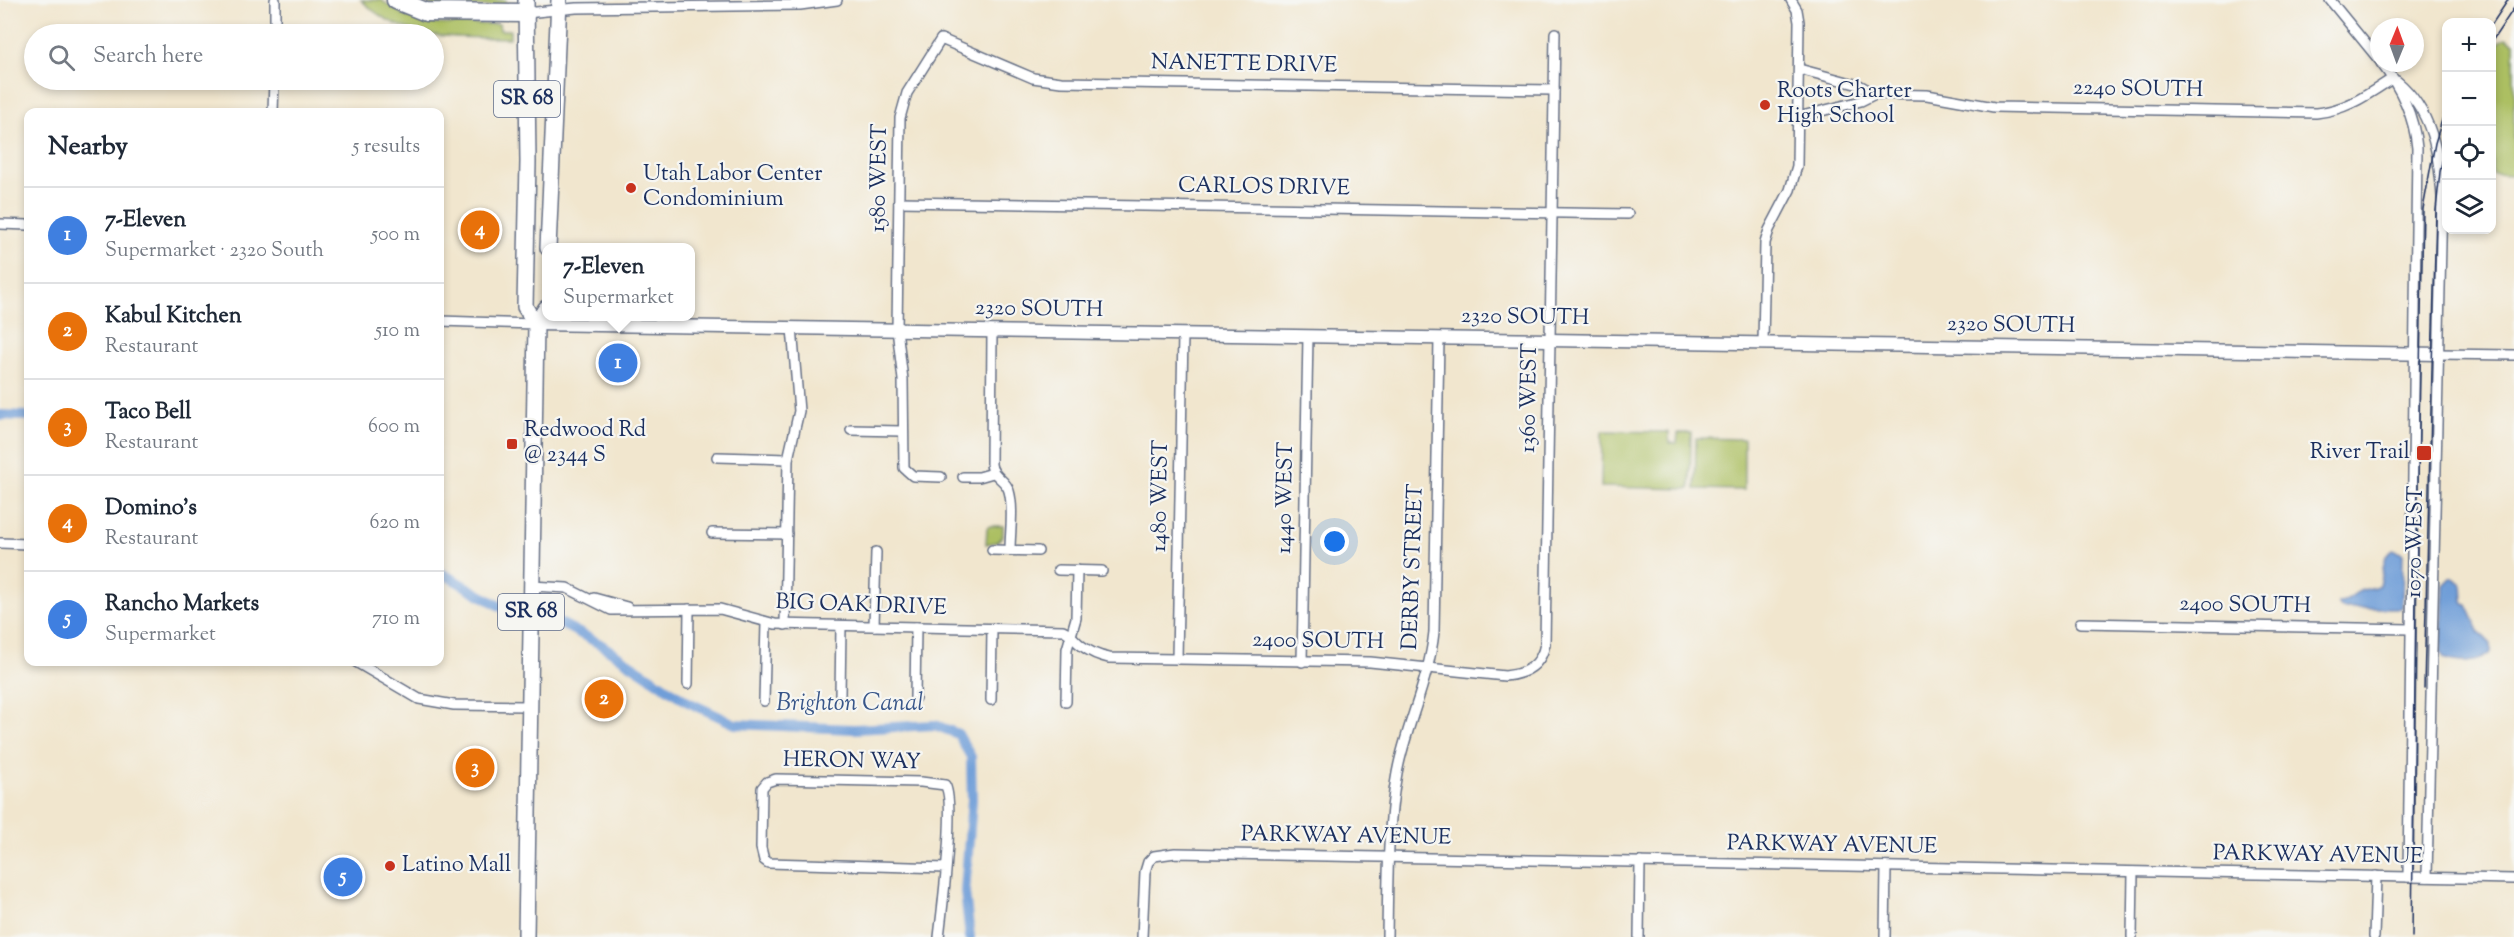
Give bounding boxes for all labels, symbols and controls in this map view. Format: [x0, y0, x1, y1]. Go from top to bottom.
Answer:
north arrow [2370, 18, 2424, 72]
map controls [2442, 18, 2496, 234]
button: + [2442, 18, 2496, 72]
search box [24, 24, 444, 90]
icon: search [45, 41, 78, 74]
text: Search here [93, 41, 203, 73]
street label: NANETTE DRIVE [1151, 47, 1337, 83]
button: − [2442, 72, 2496, 126]
street label: 2240 SOUTH [2072, 73, 2204, 107]
place label: Roots Charter High School [1777, 76, 1912, 133]
road number: SR 68 [494, 81, 560, 117]
marker: Roots Charter High School [1758, 98, 1772, 112]
street label: 1580 WEST [863, 123, 897, 233]
button: locate [2442, 126, 2496, 180]
text: Nearby [48, 129, 128, 166]
text: 5 results [353, 133, 420, 162]
place label: Utah Labor Center Condominium [643, 159, 823, 216]
street label: CARLOS DRIVE [1178, 171, 1350, 205]
button: layers [2442, 180, 2496, 234]
marker: Utah Labor Center Condominium [624, 181, 638, 195]
text: 7-Eleven [105, 205, 186, 237]
pin: 4 [460, 208, 500, 252]
text: 1 [64, 221, 71, 250]
text: 500 m [371, 221, 420, 250]
text: Supermarket · 2320 South [105, 237, 324, 266]
popup [542, 243, 695, 321]
text: 7-Eleven [563, 252, 644, 284]
text: Supermarket [563, 284, 674, 313]
street label: 2320 SOUTH [974, 293, 1104, 327]
text: Kabul Kitchen [105, 301, 242, 333]
street label: 2320 SOUTH [1460, 301, 1590, 335]
street label: 2320 SOUTH [1946, 309, 2076, 343]
text: 2 [63, 317, 72, 346]
text: 510 m [375, 317, 420, 346]
text: Restaurant [105, 333, 198, 362]
pin: 1 [598, 340, 638, 386]
street label: 1360 WEST [1513, 342, 1547, 453]
text: Taco Bell [105, 397, 191, 429]
text: 3 [63, 413, 72, 442]
text: 600 m [368, 413, 420, 442]
place label: Redwood Rd @ 2344 S [524, 415, 646, 472]
text: Restaurant [105, 429, 198, 458]
marker: Redwood Rd @ 2344 S [505, 437, 519, 451]
place label: River Trail [2310, 437, 2410, 469]
street label: 1480 WEST [1144, 439, 1178, 552]
street label: 1440 WEST [1269, 441, 1303, 554]
marker: River Trail [2415, 444, 2433, 462]
street label: DERBY STREET [1395, 483, 1433, 651]
street label: 1070 WEST [2399, 485, 2433, 598]
text: Domino's [105, 493, 197, 525]
text: 4 [62, 509, 73, 538]
text: 620 m [370, 509, 420, 538]
text: Restaurant [105, 525, 198, 554]
your location [1320, 527, 1349, 556]
street label: BIG OAK DRIVE [775, 587, 947, 625]
text: Rancho Markets [105, 589, 259, 621]
street label: 2400 SOUTH [2179, 589, 2311, 623]
road number: SR 68 [498, 594, 564, 630]
text: 5 [64, 605, 71, 634]
text: 710 m [372, 605, 420, 634]
text: Supermarket [105, 621, 216, 650]
street label: 2400 SOUTH [1252, 625, 1384, 659]
pin: 2 [584, 676, 624, 722]
water label: Brighton Canal [776, 687, 924, 721]
street label: HERON WAY [783, 745, 922, 779]
pin: 3 [456, 746, 494, 790]
street label: PARKWAY AVENUE [1241, 819, 1451, 855]
street label: PARKWAY AVENUE [1727, 828, 1937, 864]
street label: PARKWAY AVENUE [2213, 838, 2423, 874]
place label: Latino Mall [402, 850, 511, 882]
pin: 5 [324, 854, 362, 900]
marker: Latino Mall [383, 859, 397, 873]

